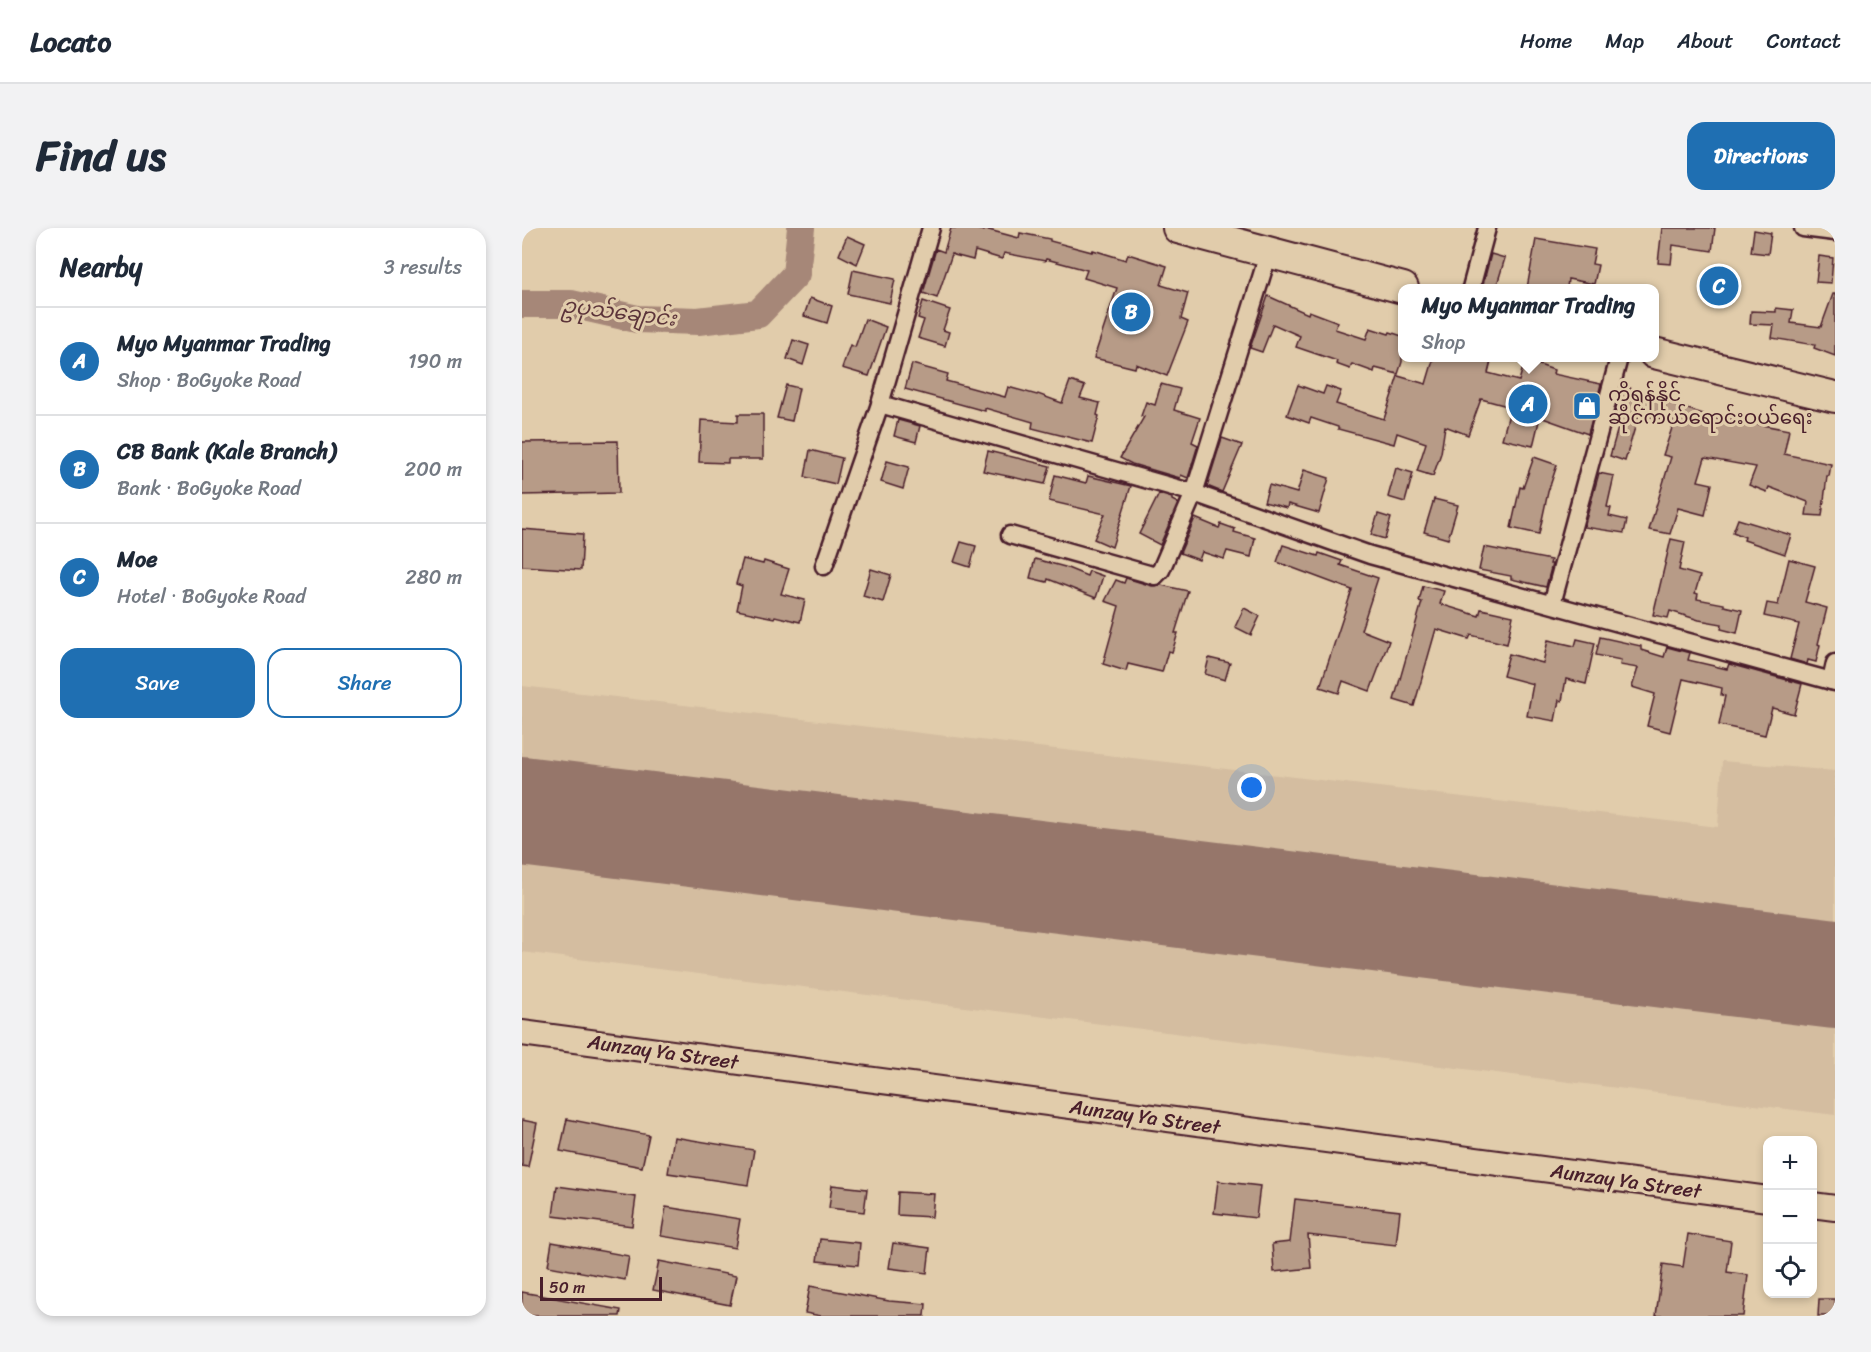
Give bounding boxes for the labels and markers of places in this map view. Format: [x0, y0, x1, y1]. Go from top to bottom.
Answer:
pin: C [1700, 264, 1738, 308]
pin: B [1112, 290, 1150, 334]
place label: ကိုရန်နိုင် ဆိုင်ကယ်ရောင်းဝယ်ရေး [1608, 377, 1813, 435]
pin: A [1508, 382, 1548, 426]
shop icon: ကိုရန်နိုင် ဆိုင်ကယ်ရောင်းဝယ်ရေး [1571, 390, 1603, 422]

